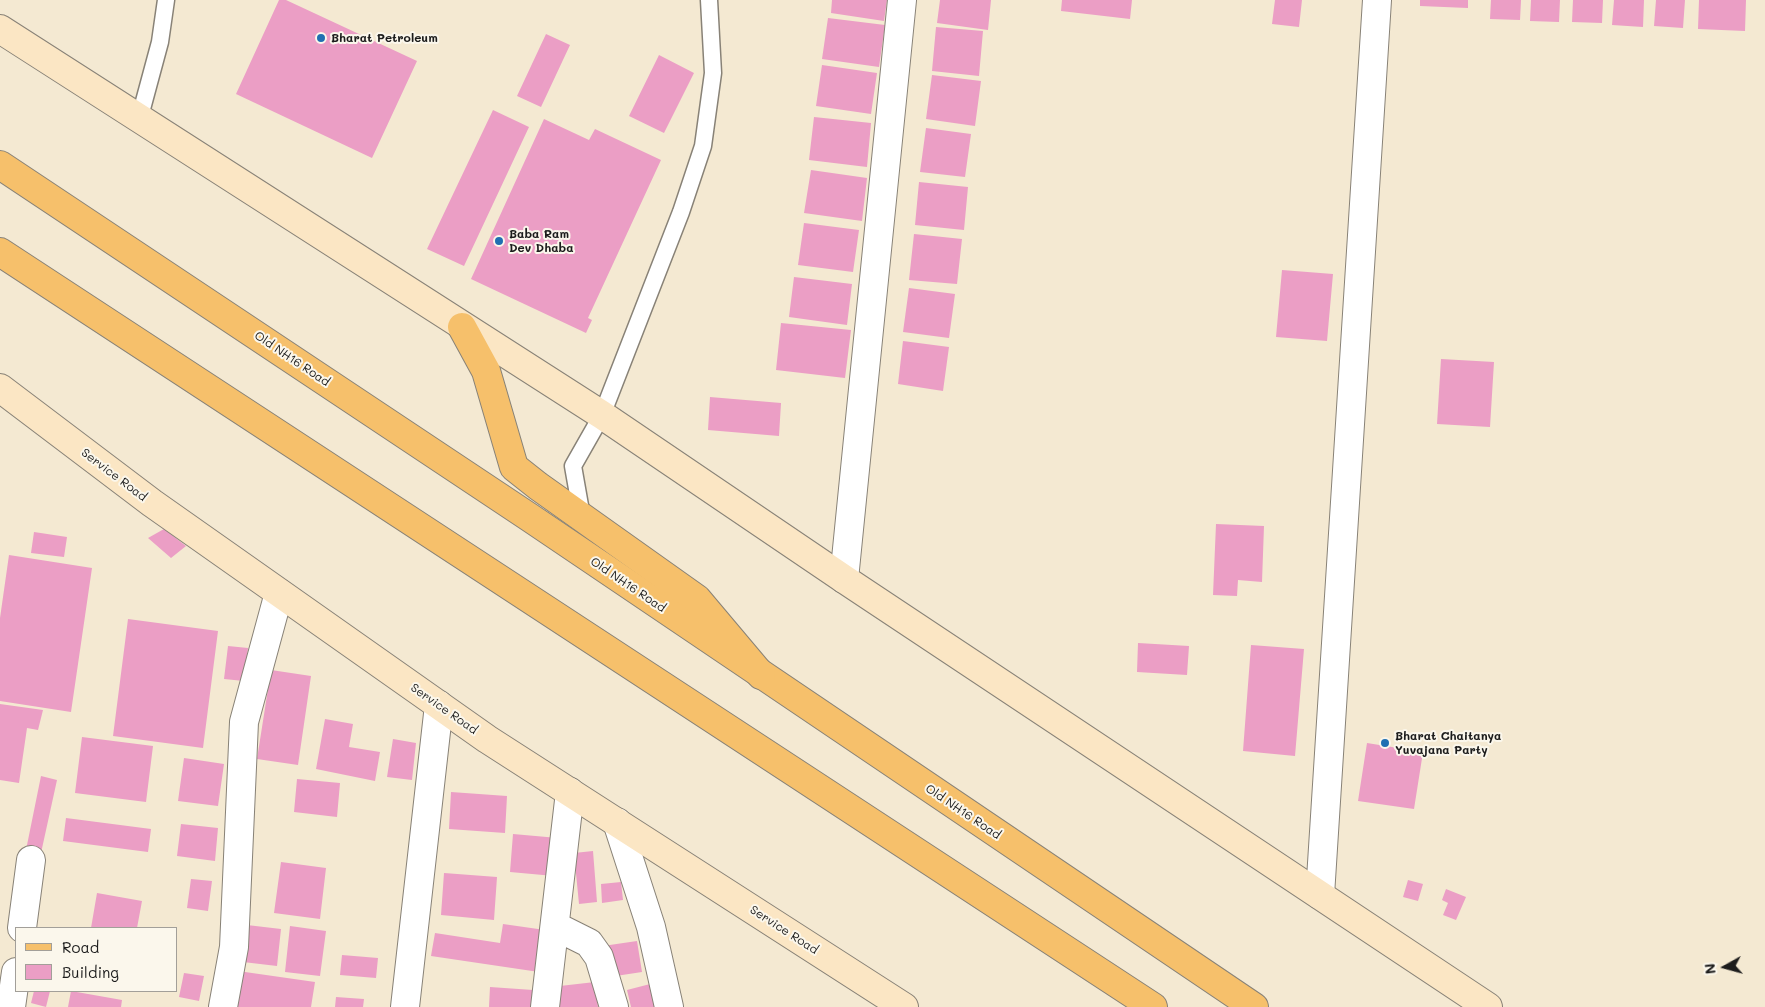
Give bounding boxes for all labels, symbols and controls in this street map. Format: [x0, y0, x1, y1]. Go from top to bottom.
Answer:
place label: Bharat Petroleum [331, 31, 438, 45]
marker: Bharat Petroleum [315, 32, 327, 44]
place label: Baba Ram Dev Dhaba [509, 227, 574, 255]
marker: Baba Ram Dev Dhaba [493, 235, 505, 247]
street label: Old NH16 Road [252, 329, 332, 389]
street label: Service Road [78, 446, 150, 504]
street label: Old NH16 Road [588, 555, 668, 615]
street label: Service Road [408, 681, 480, 737]
place label: Bharat Chaitanya Yuvajana Party [1395, 729, 1501, 757]
marker: Bharat Chaitanya Yuvajana Party [1379, 737, 1391, 749]
street label: Old NH16 Road [923, 782, 1003, 842]
street label: Service Road [747, 903, 821, 957]
legend [15, 927, 178, 992]
text: Road [62, 937, 99, 957]
north arrow [1700, 942, 1750, 992]
text: Building [62, 962, 119, 982]
text: N [1700, 962, 1720, 975]

